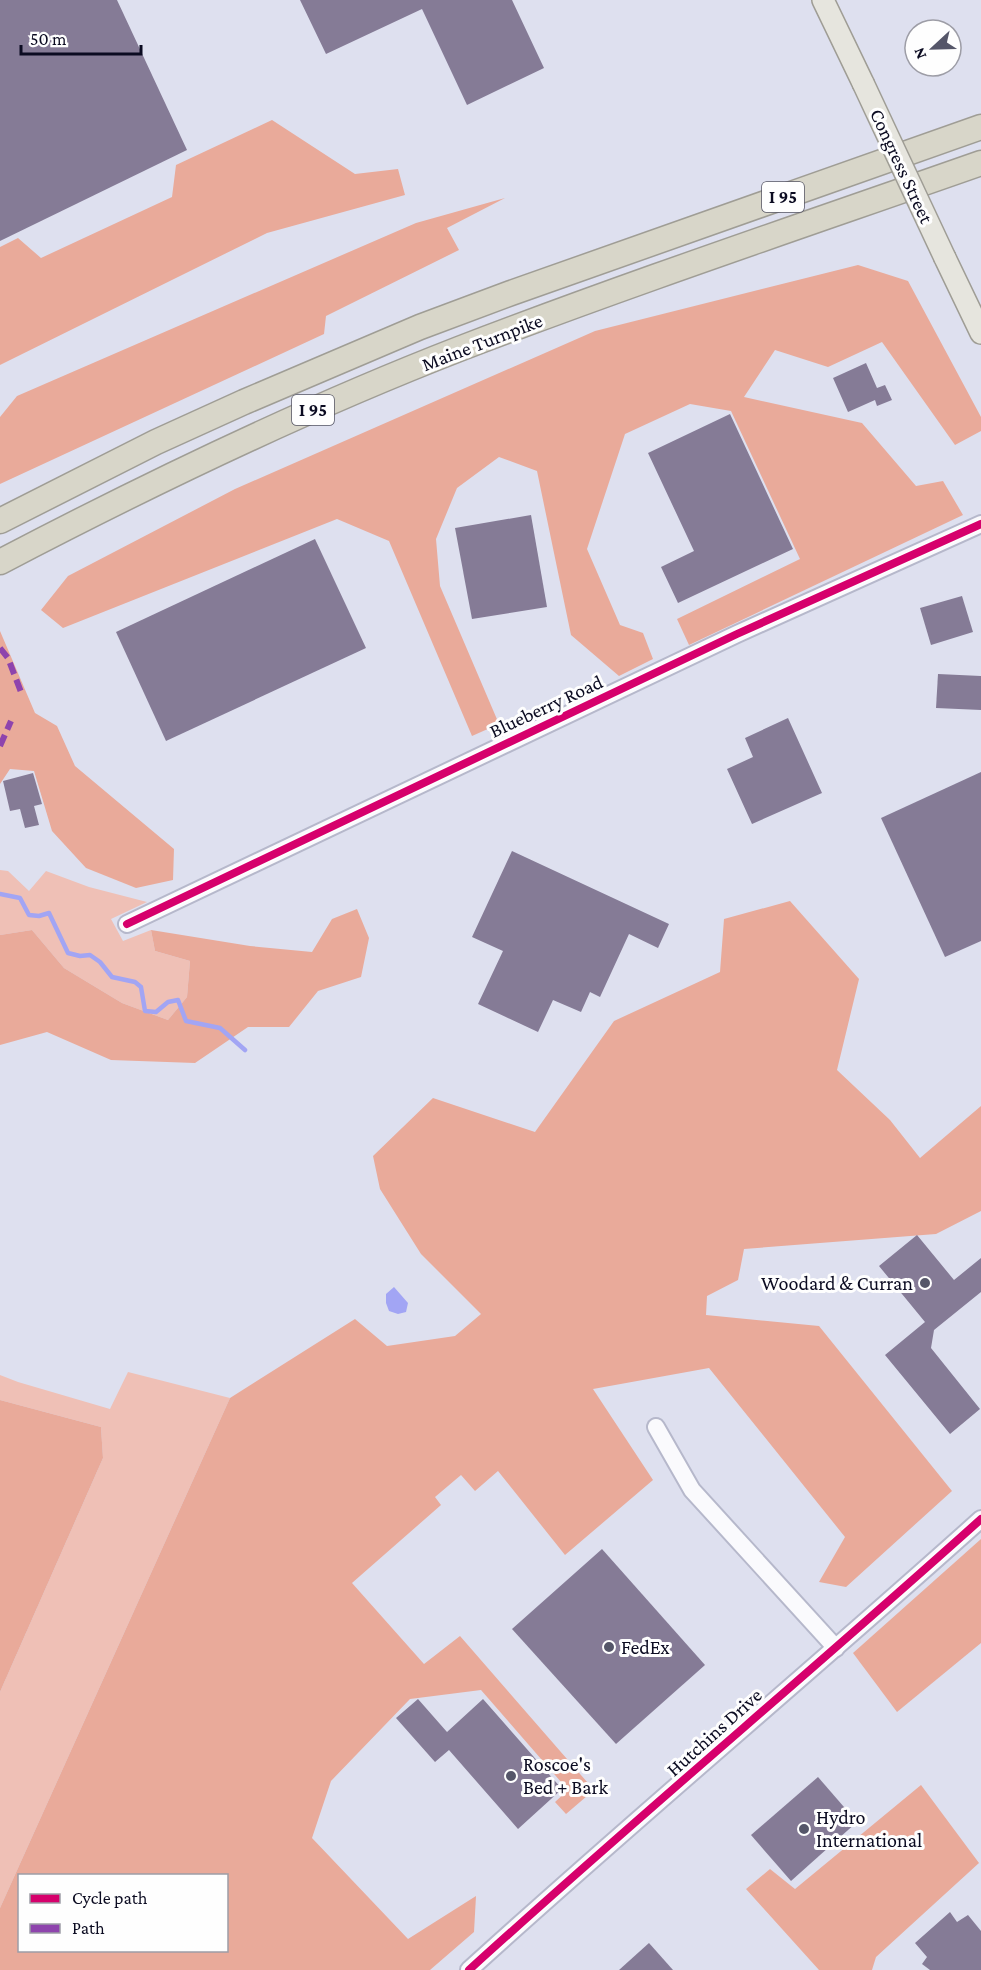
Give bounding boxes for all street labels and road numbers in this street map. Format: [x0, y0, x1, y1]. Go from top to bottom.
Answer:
street label: Congress Street [865, 105, 938, 228]
road number: I 95 [762, 182, 804, 212]
street label: Maine Turnpike [419, 309, 546, 376]
road number: I 95 [292, 395, 334, 425]
street label: Blueberry Road [486, 670, 607, 743]
street label: Hutchins Drive [662, 1683, 766, 1780]

